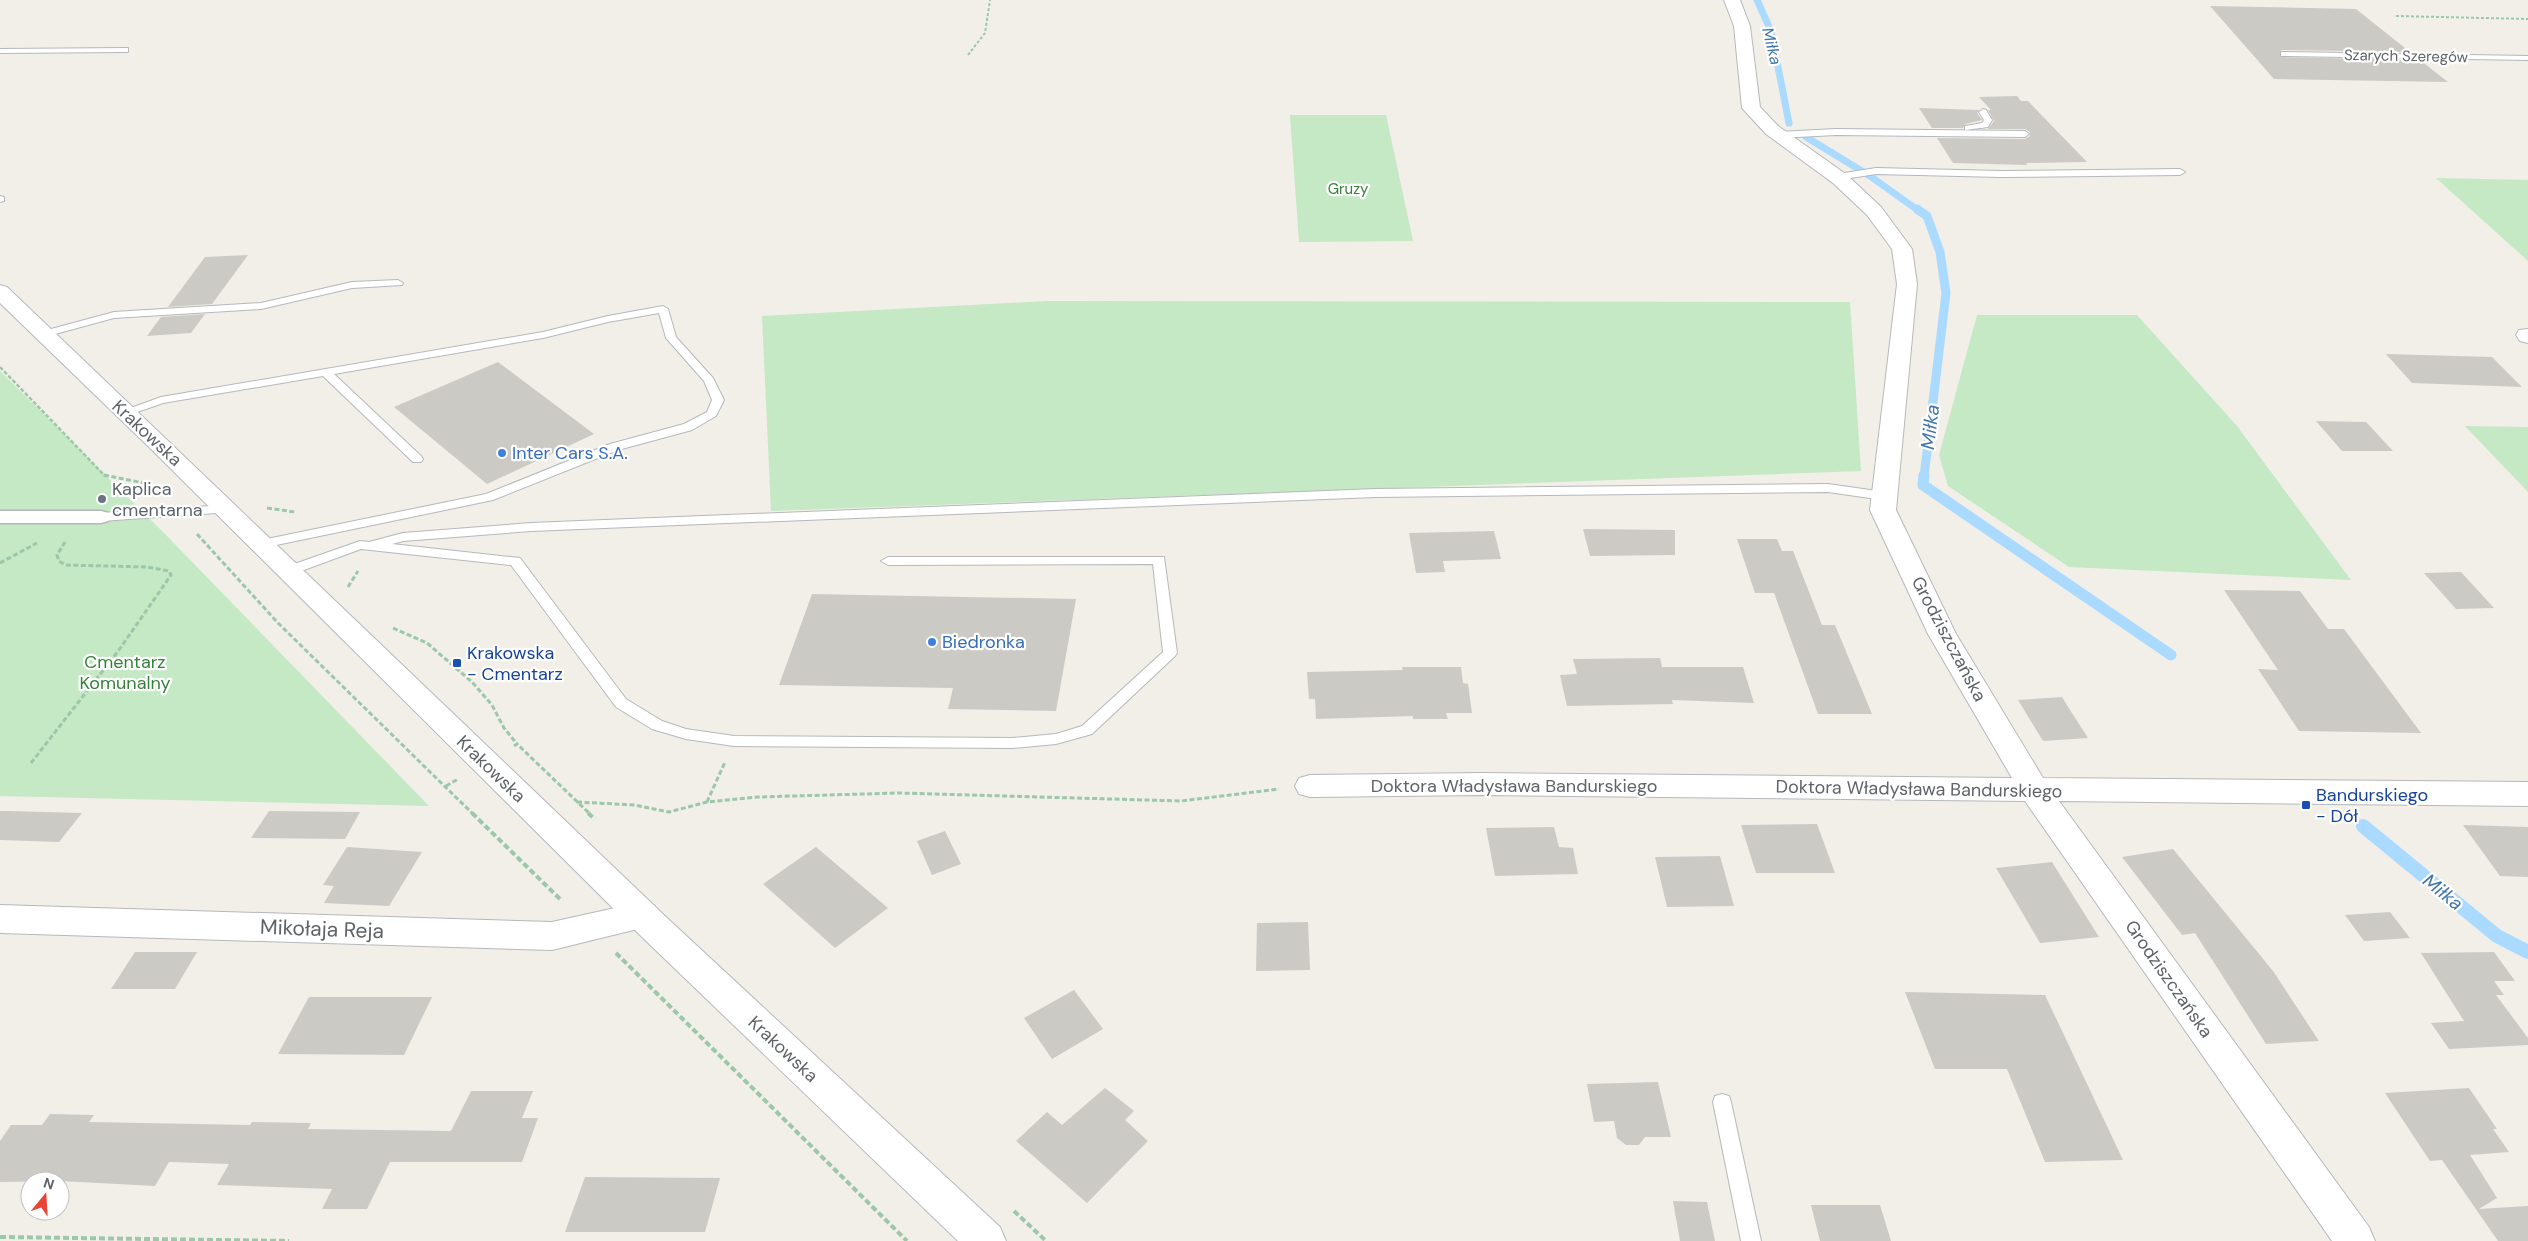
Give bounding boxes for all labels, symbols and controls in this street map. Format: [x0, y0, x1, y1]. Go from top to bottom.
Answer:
water label: Miłka [1757, 25, 1787, 67]
street label: Szarych Szeregów [2344, 45, 2469, 67]
park label: Gruzy [1328, 179, 1369, 199]
street label: Krakowska [107, 394, 187, 472]
water label: Miłka [1915, 403, 1945, 451]
place label: Inter Cars S.A. [512, 441, 628, 465]
marker: Inter Cars S.A. [496, 447, 508, 459]
place label: Kaplica cmentarna [112, 477, 203, 522]
marker: Kaplica cmentarna [96, 493, 108, 505]
street label: Grodziszczańska [1906, 572, 1992, 706]
place label: Biedronka [942, 630, 1025, 654]
marker: Biedronka [926, 636, 938, 648]
place label: Krakowska - Cmentarz [467, 641, 563, 686]
park label: Cmentarz Komunalny [79, 650, 171, 695]
marker: Krakowska - Cmentarz [451, 657, 463, 669]
street label: Krakowska [451, 730, 531, 808]
street label: Doktora Władysława Bandurskiego [1371, 774, 1657, 798]
street label: Doktora Władysława Bandurskiego [1775, 774, 2063, 804]
place label: Bandurskiego - Dół [2316, 783, 2428, 828]
marker: Bandurskiego - Dół [2300, 799, 2312, 811]
water label: Miłka [2418, 868, 2468, 916]
street label: Mikołaja Reja [260, 913, 384, 945]
street label: Grodziszczańska [2120, 915, 2218, 1043]
street label: Krakowska [743, 1010, 823, 1088]
north arrow [20, 1171, 70, 1221]
text: N [41, 1173, 57, 1194]

